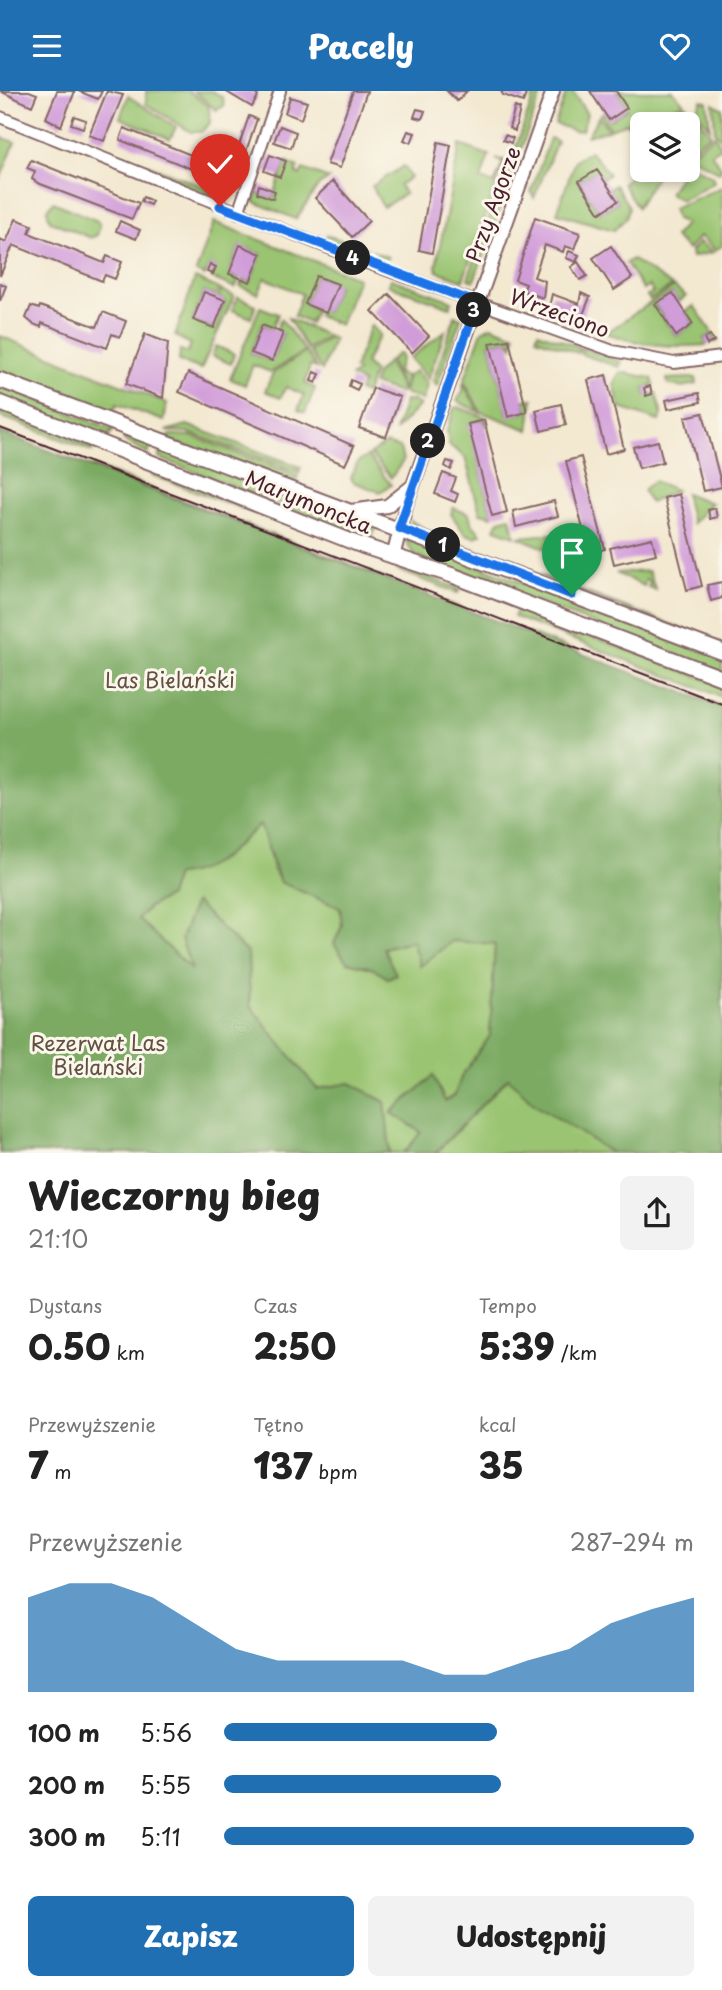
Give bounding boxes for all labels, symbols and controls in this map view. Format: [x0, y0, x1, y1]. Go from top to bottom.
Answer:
text: Pacely [308, 22, 414, 70]
icon: menu [28, 27, 66, 65]
icon: heart [656, 27, 694, 65]
map controls [630, 112, 700, 182]
button: layers [630, 112, 700, 182]
pin [190, 134, 250, 206]
street label: Przy Agorze [456, 141, 528, 267]
icon: check [201, 145, 239, 183]
pin: 4 [336, 241, 370, 275]
text: 4 [346, 243, 359, 271]
street label: Wrzeciono [506, 279, 614, 345]
pin: 3 [456, 293, 491, 327]
text: 3 [467, 295, 480, 323]
pin: 2 [410, 423, 446, 459]
text: 2 [421, 426, 434, 454]
street label: Marymoncka [241, 461, 377, 541]
pin [542, 523, 602, 595]
pin: 1 [426, 527, 460, 563]
text: 1 [438, 530, 447, 558]
icon: arrive [553, 534, 591, 572]
park label: Las Bielański [105, 663, 235, 695]
park label: Rezerwat Las Bielański [31, 1026, 165, 1082]
text: Wieczorny bieg [28, 1166, 320, 1223]
button: share [620, 1176, 694, 1250]
text: 21:10 [28, 1221, 88, 1256]
text: Dystans [28, 1291, 102, 1319]
text: Czas [253, 1291, 297, 1319]
text: Tempo [479, 1291, 537, 1319]
text: 0.50 [28, 1319, 110, 1372]
text: 2:50 [253, 1319, 336, 1372]
text: 5:39 [479, 1319, 555, 1372]
text: km [110, 1338, 145, 1366]
text: /km [555, 1338, 597, 1366]
text: Przewyższenie [28, 1410, 156, 1438]
text: Tętno [253, 1410, 304, 1438]
text: kcal [479, 1410, 517, 1438]
text: 7 [28, 1438, 48, 1491]
text: 137 [253, 1438, 312, 1491]
text: 35 [479, 1438, 524, 1491]
text: m [48, 1457, 72, 1485]
text: bpm [312, 1457, 358, 1485]
text: Przewyższenie [28, 1524, 183, 1559]
text: 287–294 m [570, 1524, 694, 1559]
text: 100 m [28, 1715, 100, 1750]
text: 5:56 [140, 1715, 192, 1750]
text: 200 m [28, 1767, 105, 1802]
text: 5:55 [140, 1767, 191, 1802]
text: 300 m [28, 1819, 106, 1854]
text: 5:11 [140, 1819, 181, 1854]
button: Zapisz [28, 1896, 354, 1976]
button: Udostępnij [368, 1896, 694, 1976]

